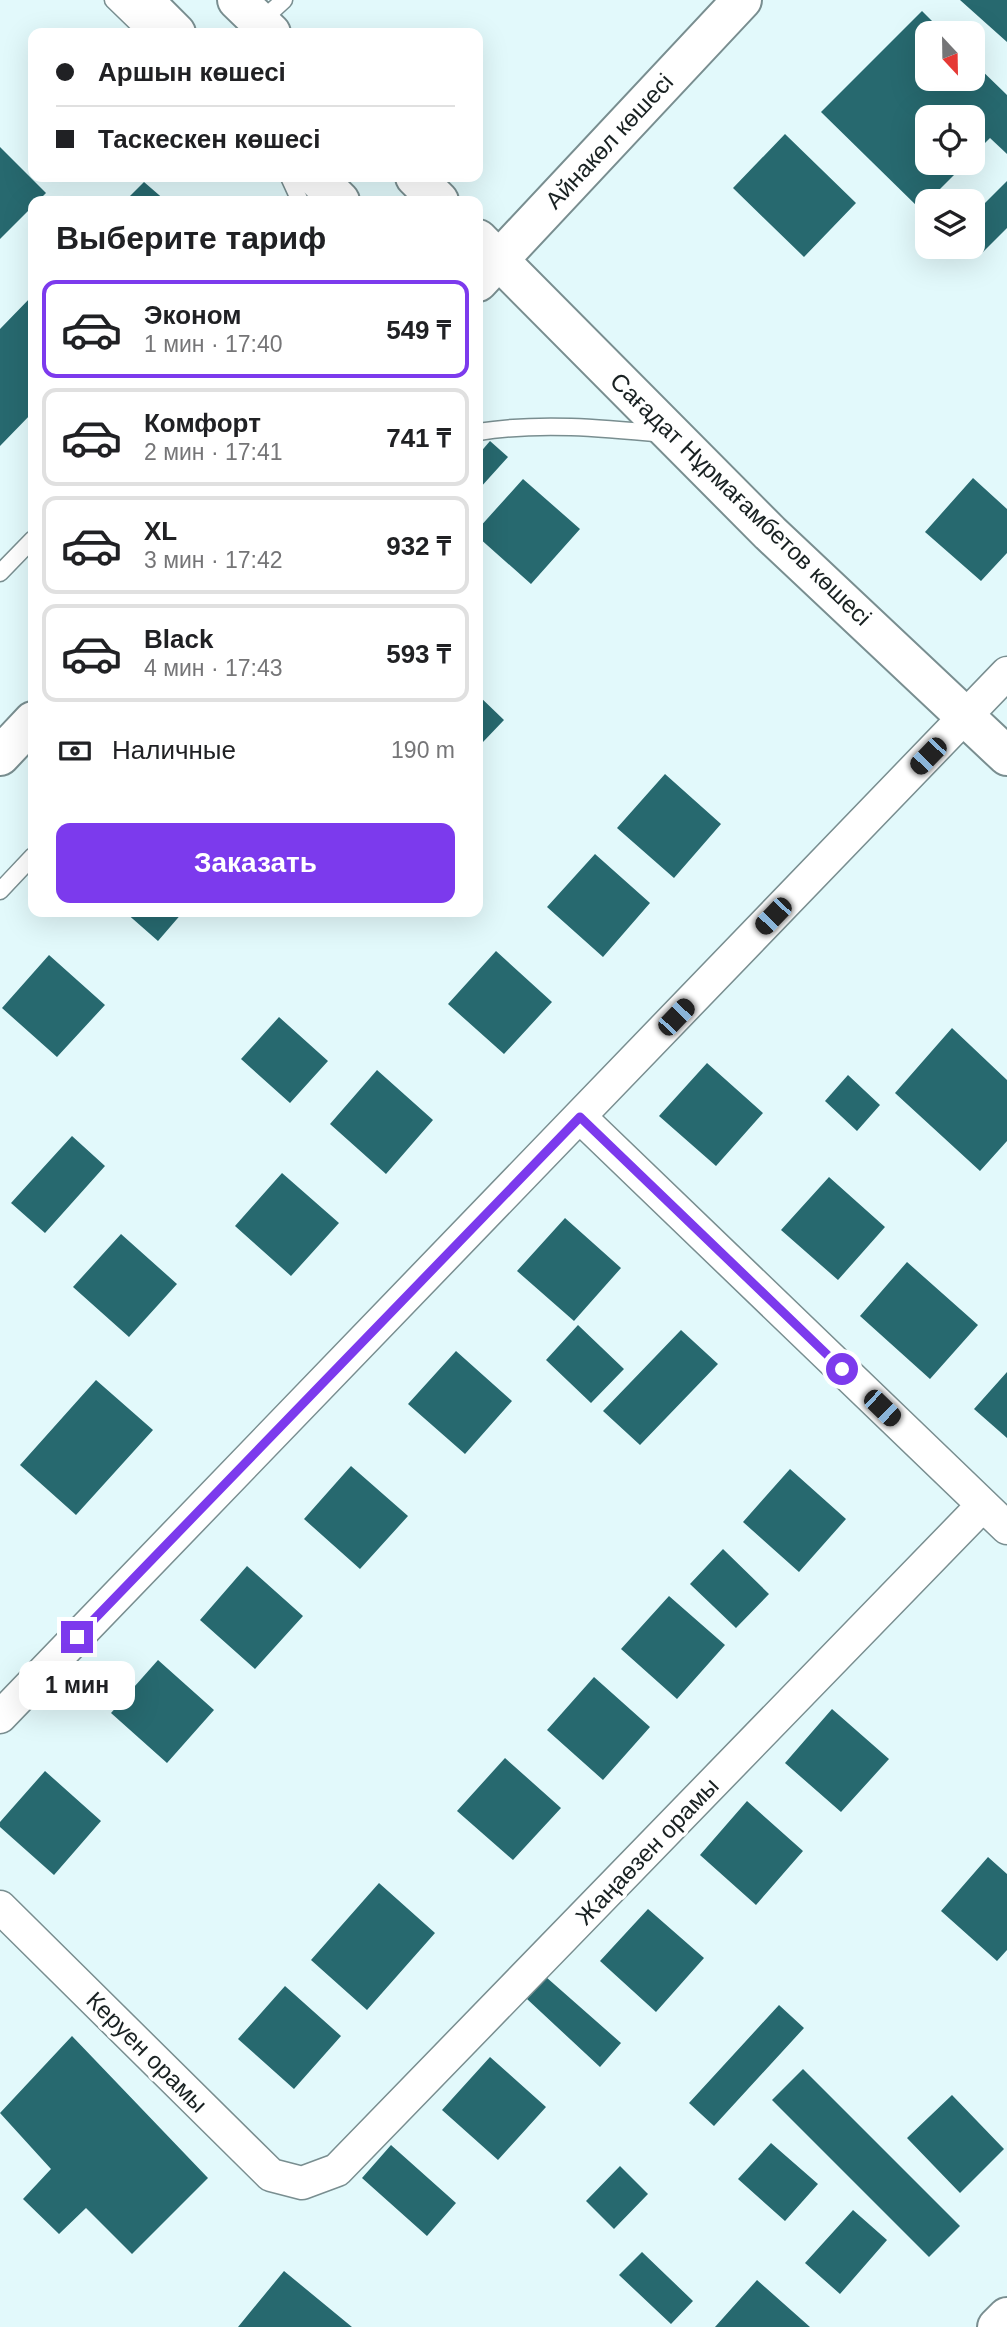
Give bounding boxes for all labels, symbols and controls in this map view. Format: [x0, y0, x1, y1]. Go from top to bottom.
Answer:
north arrow [915, 21, 985, 91]
map controls [915, 21, 985, 259]
text: Аршын көшесі [98, 57, 286, 87]
street label: Айнакөл көшесі [540, 68, 678, 214]
button: locate [915, 105, 985, 175]
text: Таскескен көшесі [98, 124, 321, 154]
button: layers [915, 189, 985, 259]
text: Выберите тариф [56, 220, 326, 256]
icon: car [60, 298, 123, 361]
text: Эконом [144, 300, 242, 330]
text: 549 ₸ [386, 315, 451, 345]
text: 1 мин · 17:40 [144, 331, 283, 357]
street label: Сағадат Нұрмағамбетов көшесі [605, 367, 877, 631]
icon: car [60, 406, 123, 469]
text: Комфорт [144, 408, 261, 438]
text: 741 ₸ [386, 423, 451, 453]
text: 2 мин · 17:41 [144, 439, 283, 465]
icon: car [60, 514, 123, 577]
text: XL [144, 516, 177, 546]
text: 932 ₸ [386, 531, 451, 561]
text: 3 мин · 17:42 [144, 547, 283, 573]
icon: car [60, 622, 123, 685]
text: Black [144, 624, 213, 654]
text: 593 ₸ [386, 639, 451, 669]
text: 4 мин · 17:43 [144, 655, 283, 681]
icon: cash [56, 732, 94, 770]
car [906, 734, 951, 778]
text: Наличные [112, 735, 236, 765]
text: 190 m [391, 737, 455, 763]
button: Заказать [56, 823, 455, 903]
car [751, 894, 796, 938]
car [654, 995, 699, 1039]
route start [826, 1353, 858, 1385]
car [860, 1386, 905, 1430]
route end [61, 1621, 93, 1653]
callout: 1 мин [19, 1662, 135, 1710]
text: 1 мин [45, 1672, 109, 1698]
street label: Жаңаөзен орамы [570, 1772, 724, 1930]
street label: Керуен орамы [81, 1986, 213, 2118]

